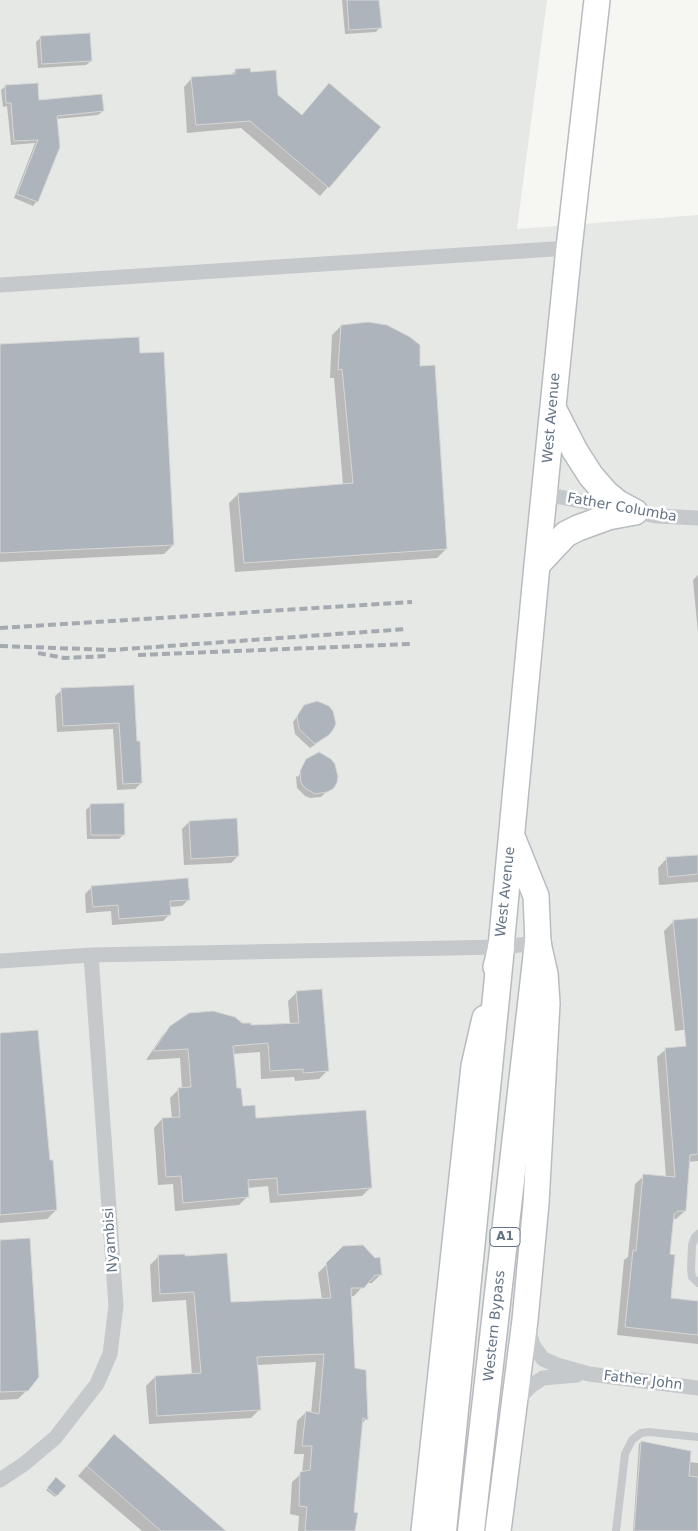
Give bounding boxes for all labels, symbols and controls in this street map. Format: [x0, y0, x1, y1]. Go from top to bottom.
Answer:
street label: West Avenue [540, 372, 564, 464]
street label: Father Columba [566, 490, 678, 526]
street label: West Avenue [493, 846, 519, 938]
street label: Nyambisi [100, 1207, 122, 1273]
road number: A1 [490, 1228, 520, 1246]
street label: Western Bypass [481, 1270, 509, 1382]
street label: Father John [603, 1368, 683, 1394]

